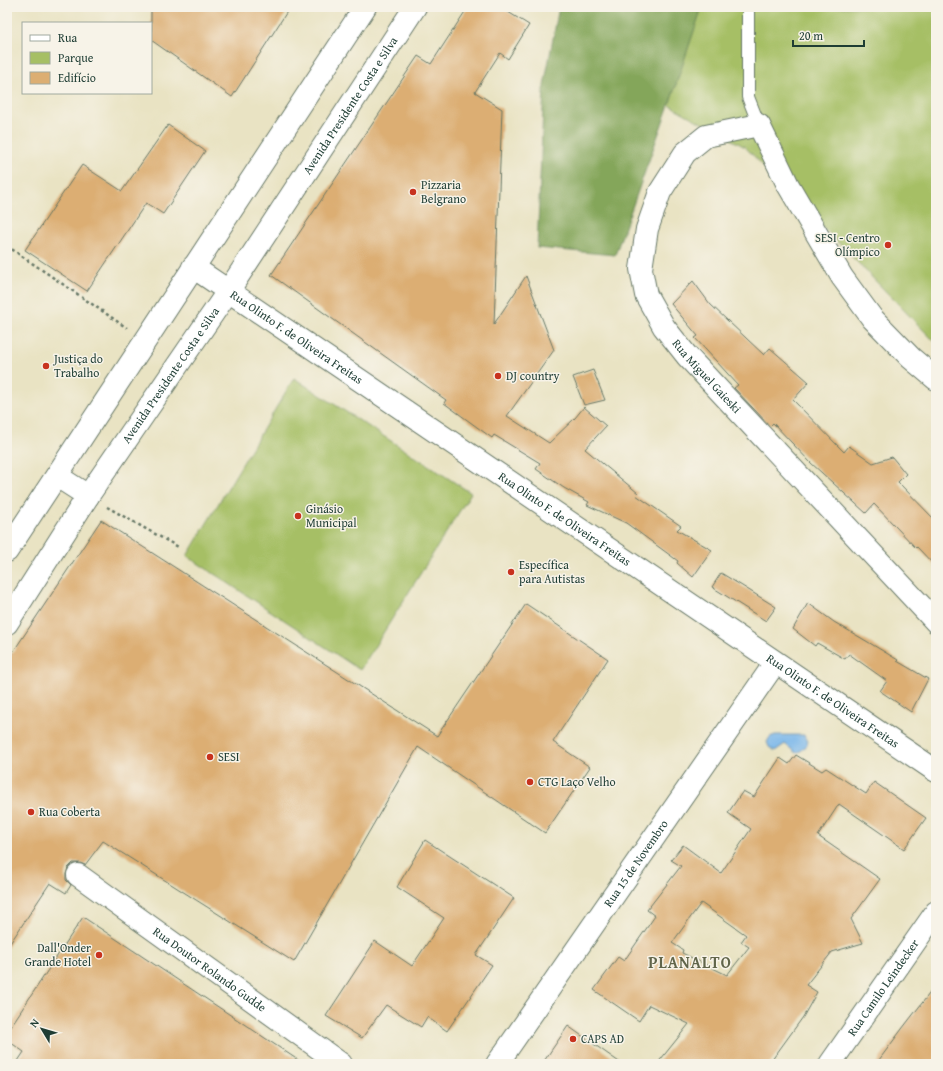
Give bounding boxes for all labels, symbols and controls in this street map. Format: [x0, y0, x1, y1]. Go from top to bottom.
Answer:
legend [22, 22, 152, 94]
scale bar [793, 22, 864, 48]
text: 20 m [799, 27, 823, 44]
text: Rua [58, 29, 77, 46]
street label: Avenida Presidente Costa e Silva [298, 33, 401, 177]
text: Parque [58, 49, 94, 66]
text: Edifício [58, 69, 96, 86]
place label: Pizzaria Belgrano [421, 176, 466, 207]
marker: Pizzaria Belgrano [408, 187, 418, 197]
place label: SESI - Centro Olímpico [815, 229, 880, 260]
marker: SESI - Centro Olímpico [883, 240, 893, 250]
street label: Rua Olinto F. de Oliveira Freitas [227, 286, 367, 388]
street label: Avenida Presidente Costa e Silva [118, 303, 223, 446]
street label: Rua Miguel Gaieski [669, 335, 746, 417]
place label: Justiça do Trabalho [52, 350, 103, 381]
marker: Justiça do Trabalho [41, 361, 51, 371]
place label: DJ country [506, 367, 560, 384]
marker: DJ country [493, 371, 503, 381]
street label: Rua Olinto F. de Oliveira Freitas [495, 468, 635, 570]
place label: Ginásio Municipal [306, 500, 357, 531]
marker: Ginásio Municipal [293, 511, 303, 521]
place label: Específica para Autistas [519, 556, 585, 587]
marker: Específica para Autistas [506, 567, 516, 577]
street label: Rua Olinto F. de Oliveira Freitas [763, 649, 903, 752]
place label: SESI [218, 748, 240, 765]
marker: SESI [205, 752, 215, 762]
place label: CTG Laço Velho [538, 773, 616, 790]
marker: CTG Laço Velho [525, 777, 535, 787]
place label: Rua Coberta [39, 803, 100, 820]
marker: Rua Coberta [26, 807, 36, 817]
street label: Rua 15 de Novembro [599, 816, 672, 910]
street label: Rua Doutor Rolando Gudde [150, 923, 270, 1016]
street label: Rua Camilo Leindecker [843, 936, 923, 1039]
place label: Dall'Onder Grande Hotel [25, 939, 92, 970]
marker: Dall'Onder Grande Hotel [94, 950, 104, 960]
district label: PLANALTO [648, 950, 732, 974]
north arrow [22, 1009, 62, 1049]
text: N [26, 1015, 43, 1031]
place label: CAPS AD [581, 1030, 624, 1047]
marker: CAPS AD [568, 1034, 578, 1044]

